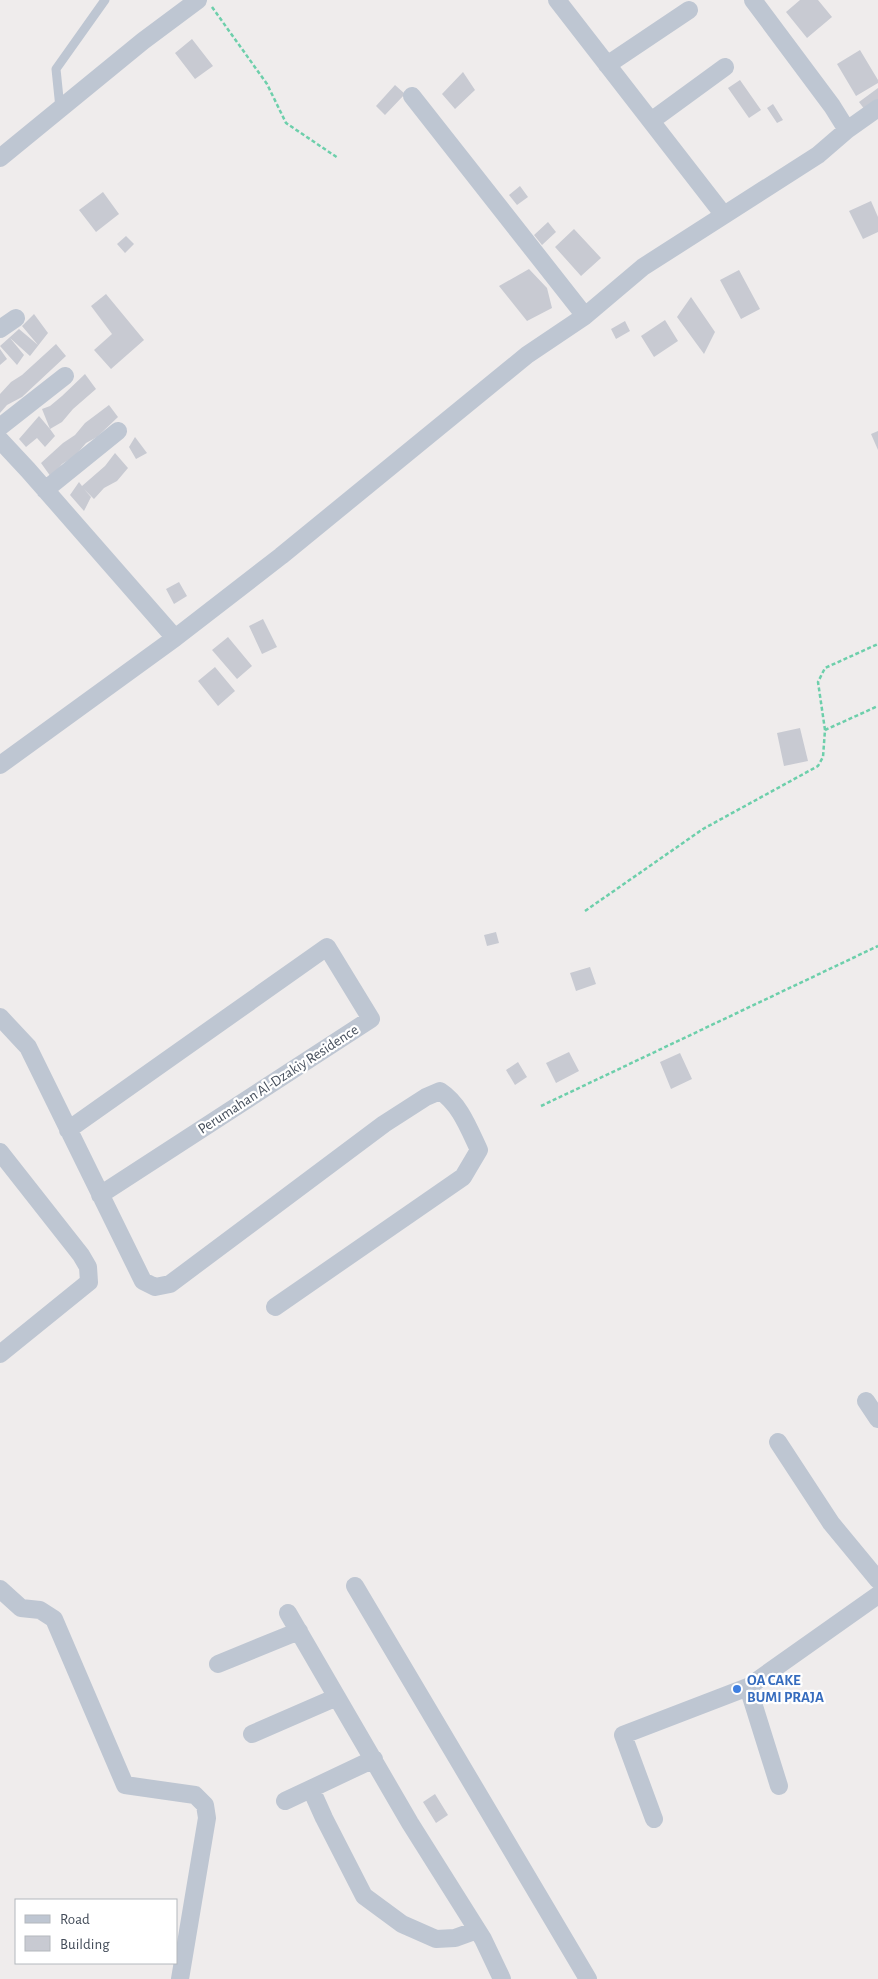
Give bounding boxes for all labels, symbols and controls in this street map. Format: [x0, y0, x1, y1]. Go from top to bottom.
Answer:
street label: Perumahan Al-Dzakiy Residence [195, 1022, 361, 1137]
place label: OA CAKE BUMI PRAJA [747, 1673, 824, 1705]
marker: OA CAKE BUMI PRAJA [731, 1683, 743, 1695]
legend [15, 1899, 178, 1964]
text: Road [60, 1912, 90, 1927]
text: Building [60, 1937, 110, 1952]

